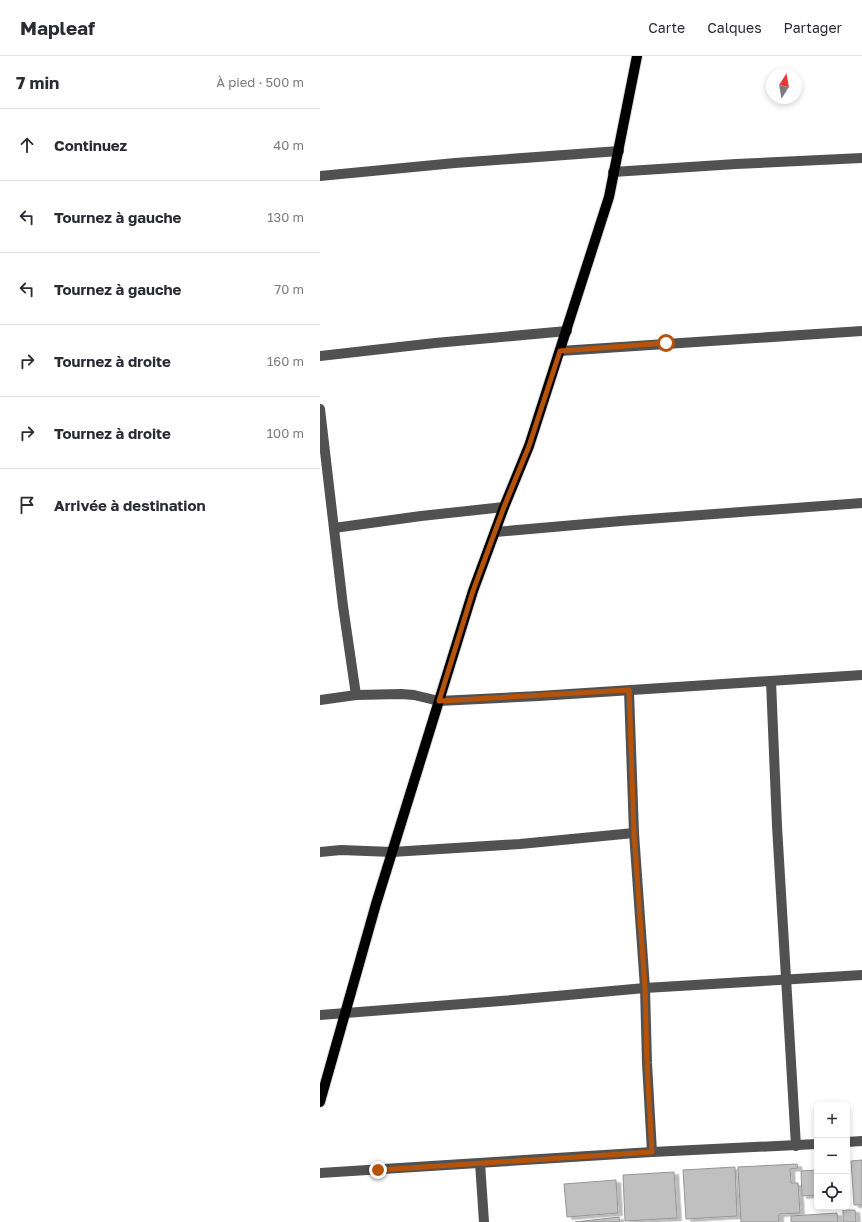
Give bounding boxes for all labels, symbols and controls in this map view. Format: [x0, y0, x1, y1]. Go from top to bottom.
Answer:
text: Mapleaf [20, 16, 95, 39]
text: Carte [648, 19, 685, 36]
text: Calques [707, 19, 762, 36]
text: Partager [784, 19, 842, 36]
north arrow [766, 68, 802, 104]
text: 7 min [16, 72, 59, 93]
text: À pied · 500 m [216, 74, 304, 90]
icon: ahead [16, 134, 38, 156]
text: Continuez [54, 136, 127, 154]
text: 40 m [273, 137, 304, 153]
icon: left [16, 206, 38, 228]
text: Tournez à gauche [54, 208, 181, 226]
text: 130 m [267, 209, 304, 225]
icon: left [16, 278, 38, 300]
text: Tournez à gauche [54, 280, 181, 298]
text: 70 m [274, 281, 304, 297]
route start [657, 334, 675, 352]
icon: right [16, 350, 38, 372]
text: Tournez à droite [54, 352, 171, 370]
text: 160 m [267, 353, 304, 369]
icon: right [16, 422, 38, 444]
text: Tournez à droite [54, 424, 171, 442]
text: 100 m [267, 425, 304, 441]
icon: arrive [16, 494, 38, 516]
text: Arrivée à destination [54, 496, 206, 514]
map controls [814, 1102, 850, 1210]
button: + [814, 1102, 850, 1138]
button: − [814, 1138, 850, 1174]
route end [369, 1161, 387, 1179]
button: locate [814, 1174, 850, 1210]

